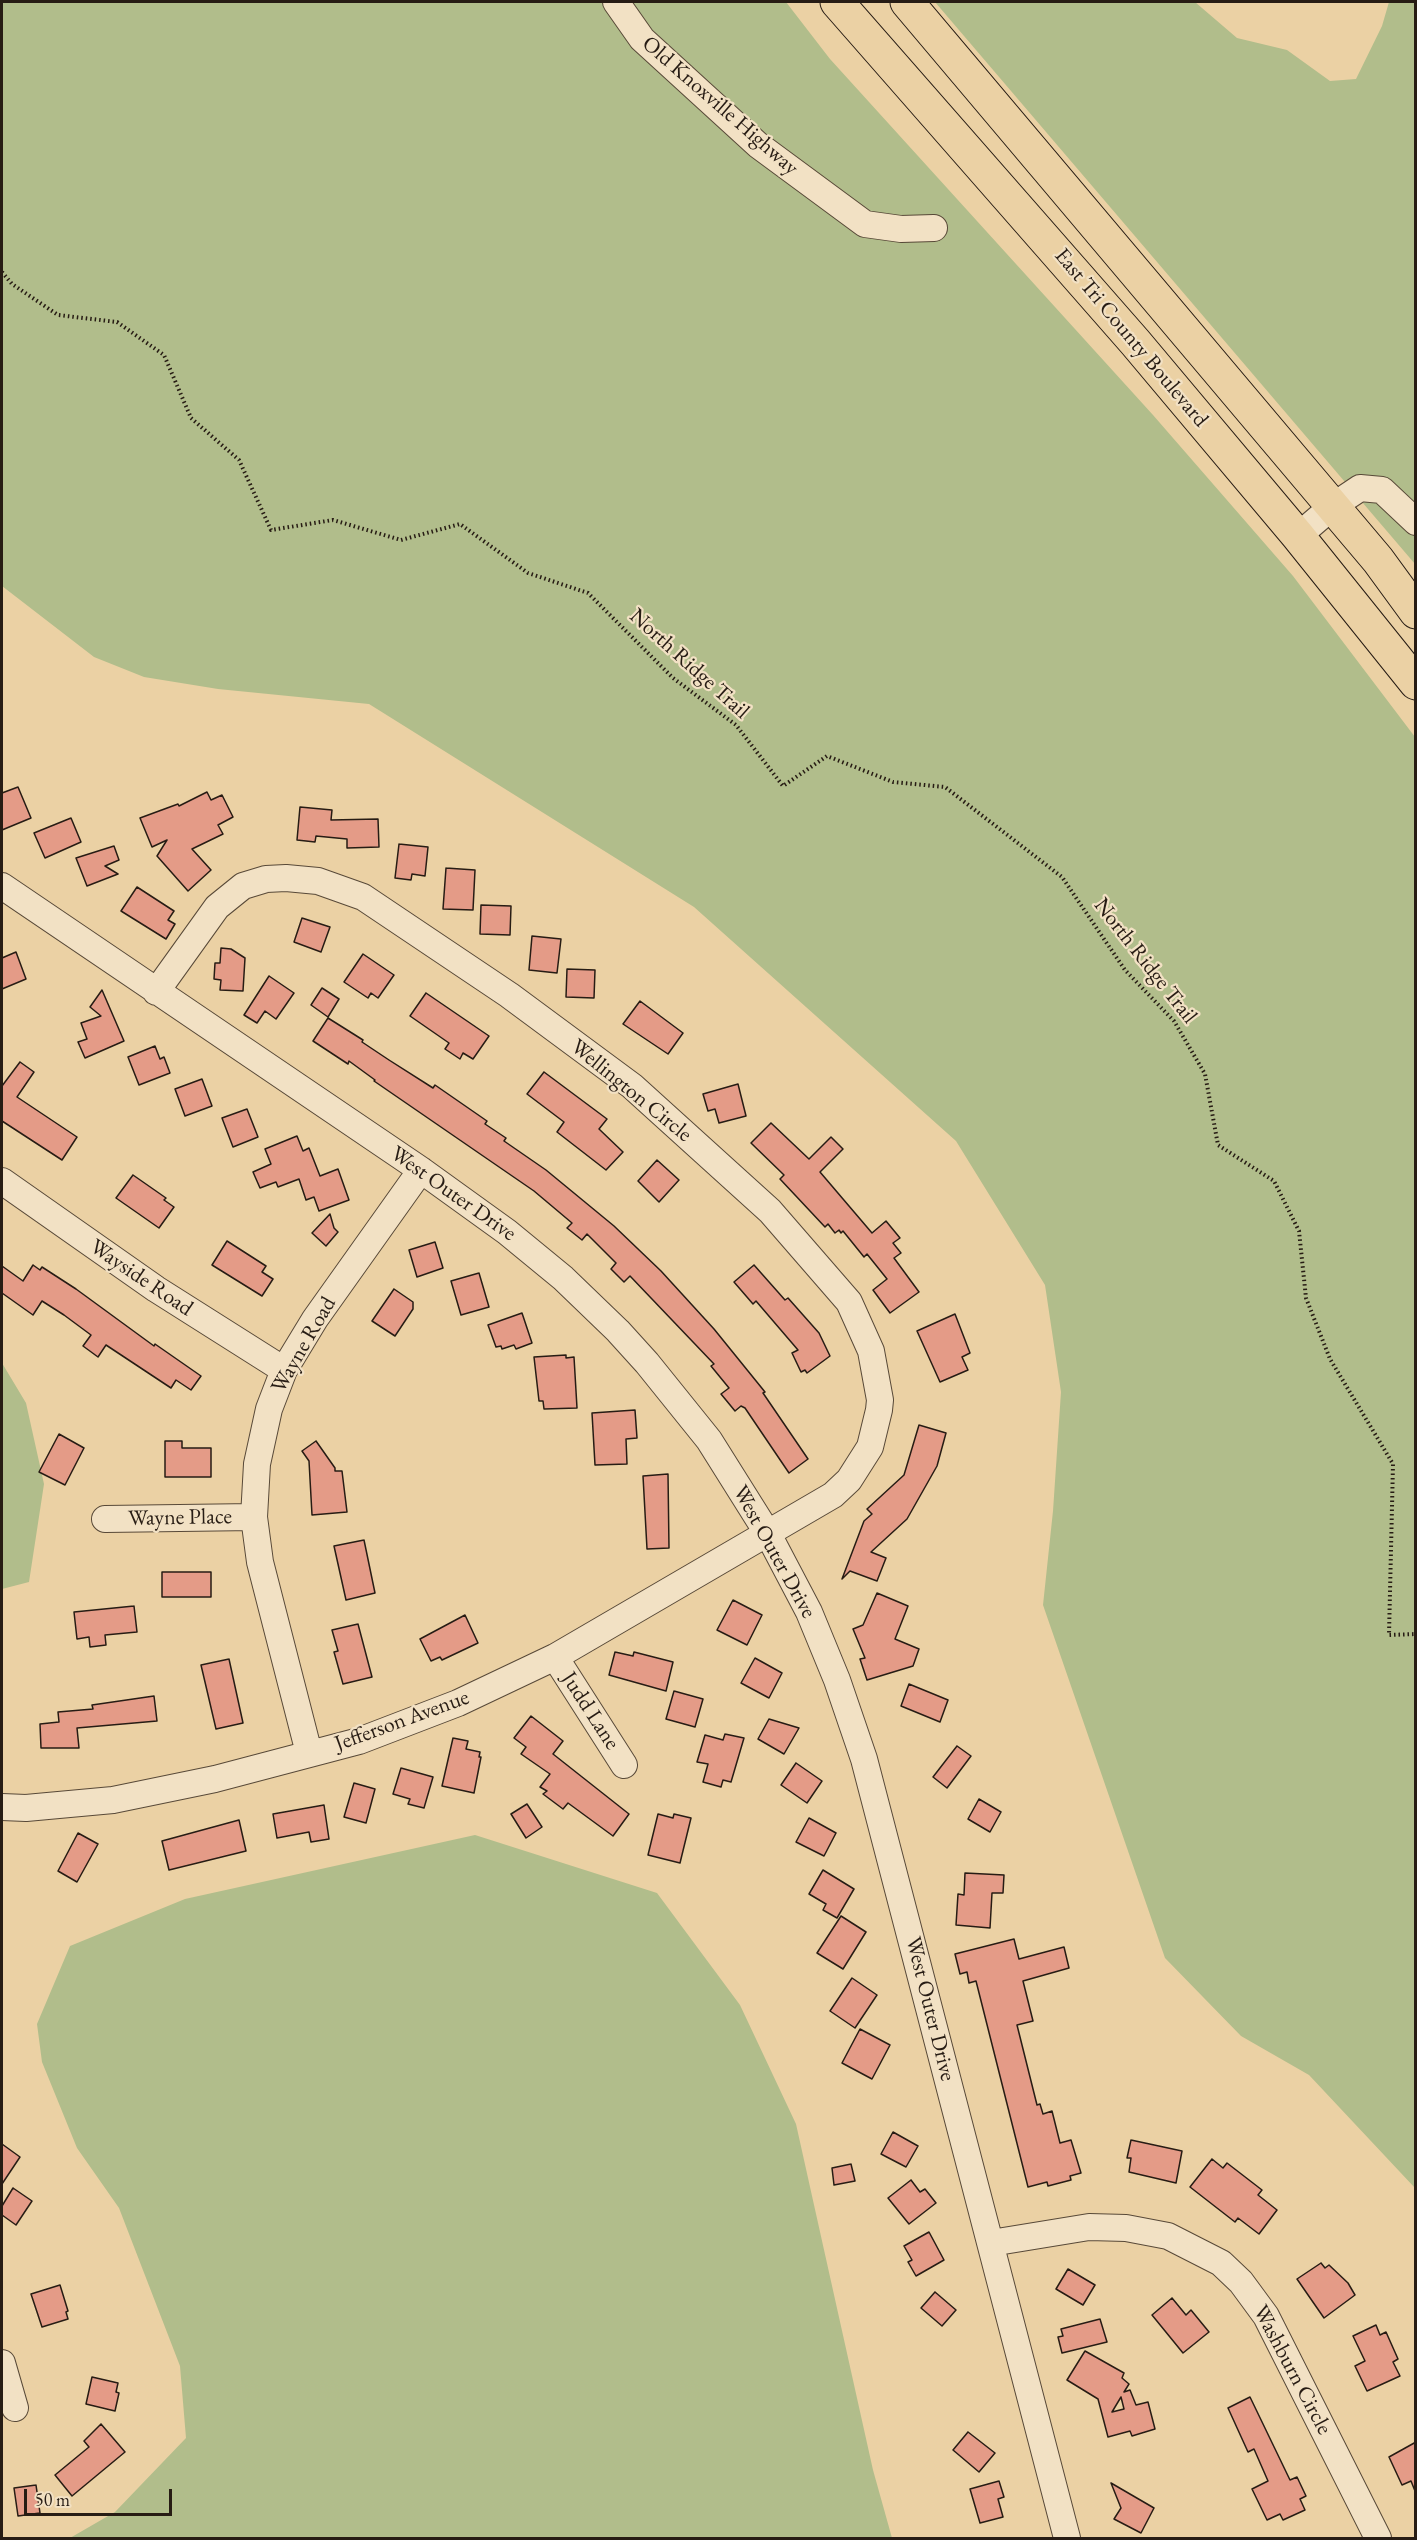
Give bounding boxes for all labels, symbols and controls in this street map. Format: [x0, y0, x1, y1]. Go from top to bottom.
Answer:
street label: Old Knoxville Highway [636, 31, 804, 181]
street label: East Tri County Boulevard [1049, 243, 1213, 433]
street label: North Ridge Trail [624, 603, 754, 725]
street label: North Ridge Trail [1088, 893, 1202, 1029]
street label: Wellington Circle [565, 1034, 697, 1148]
street label: West Outer Drive [385, 1141, 521, 1247]
street label: Wayside Road [84, 1234, 198, 1322]
street label: Wayne Road [266, 1292, 342, 1398]
street label: West Outer Drive [727, 1481, 821, 1623]
street label: Wayne Place [128, 1504, 232, 1532]
street label: Judd Lane [555, 1667, 625, 1755]
street label: Jefferson Avenue [331, 1684, 473, 1758]
street label: West Outer Drive [899, 1934, 961, 2084]
street label: Washburn Circle [1247, 2301, 1337, 2439]
scale bar [27, 2477, 176, 2515]
text: 50 m [35, 2488, 70, 2511]

